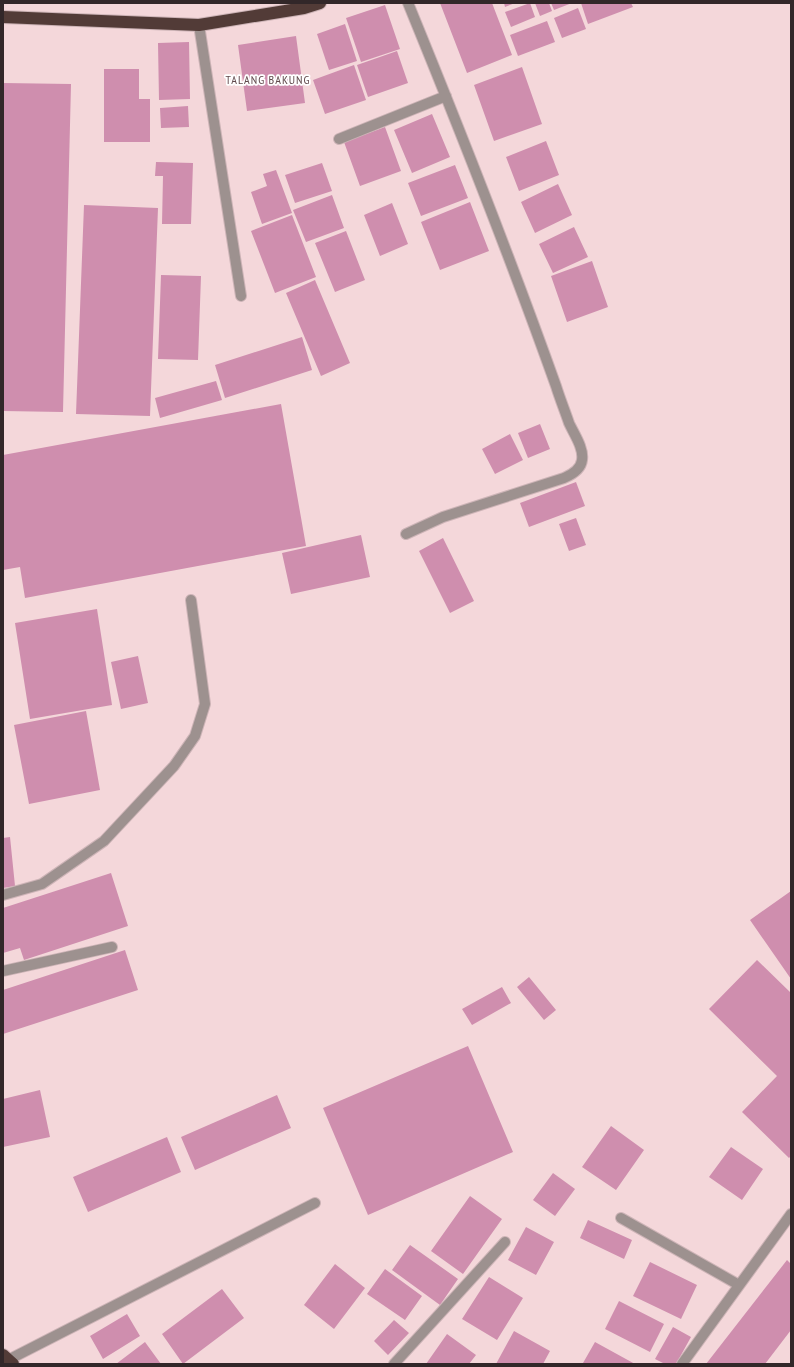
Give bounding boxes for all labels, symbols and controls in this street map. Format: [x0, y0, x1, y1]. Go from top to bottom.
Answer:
district label: TALANG BAKUNG [226, 72, 310, 87]

